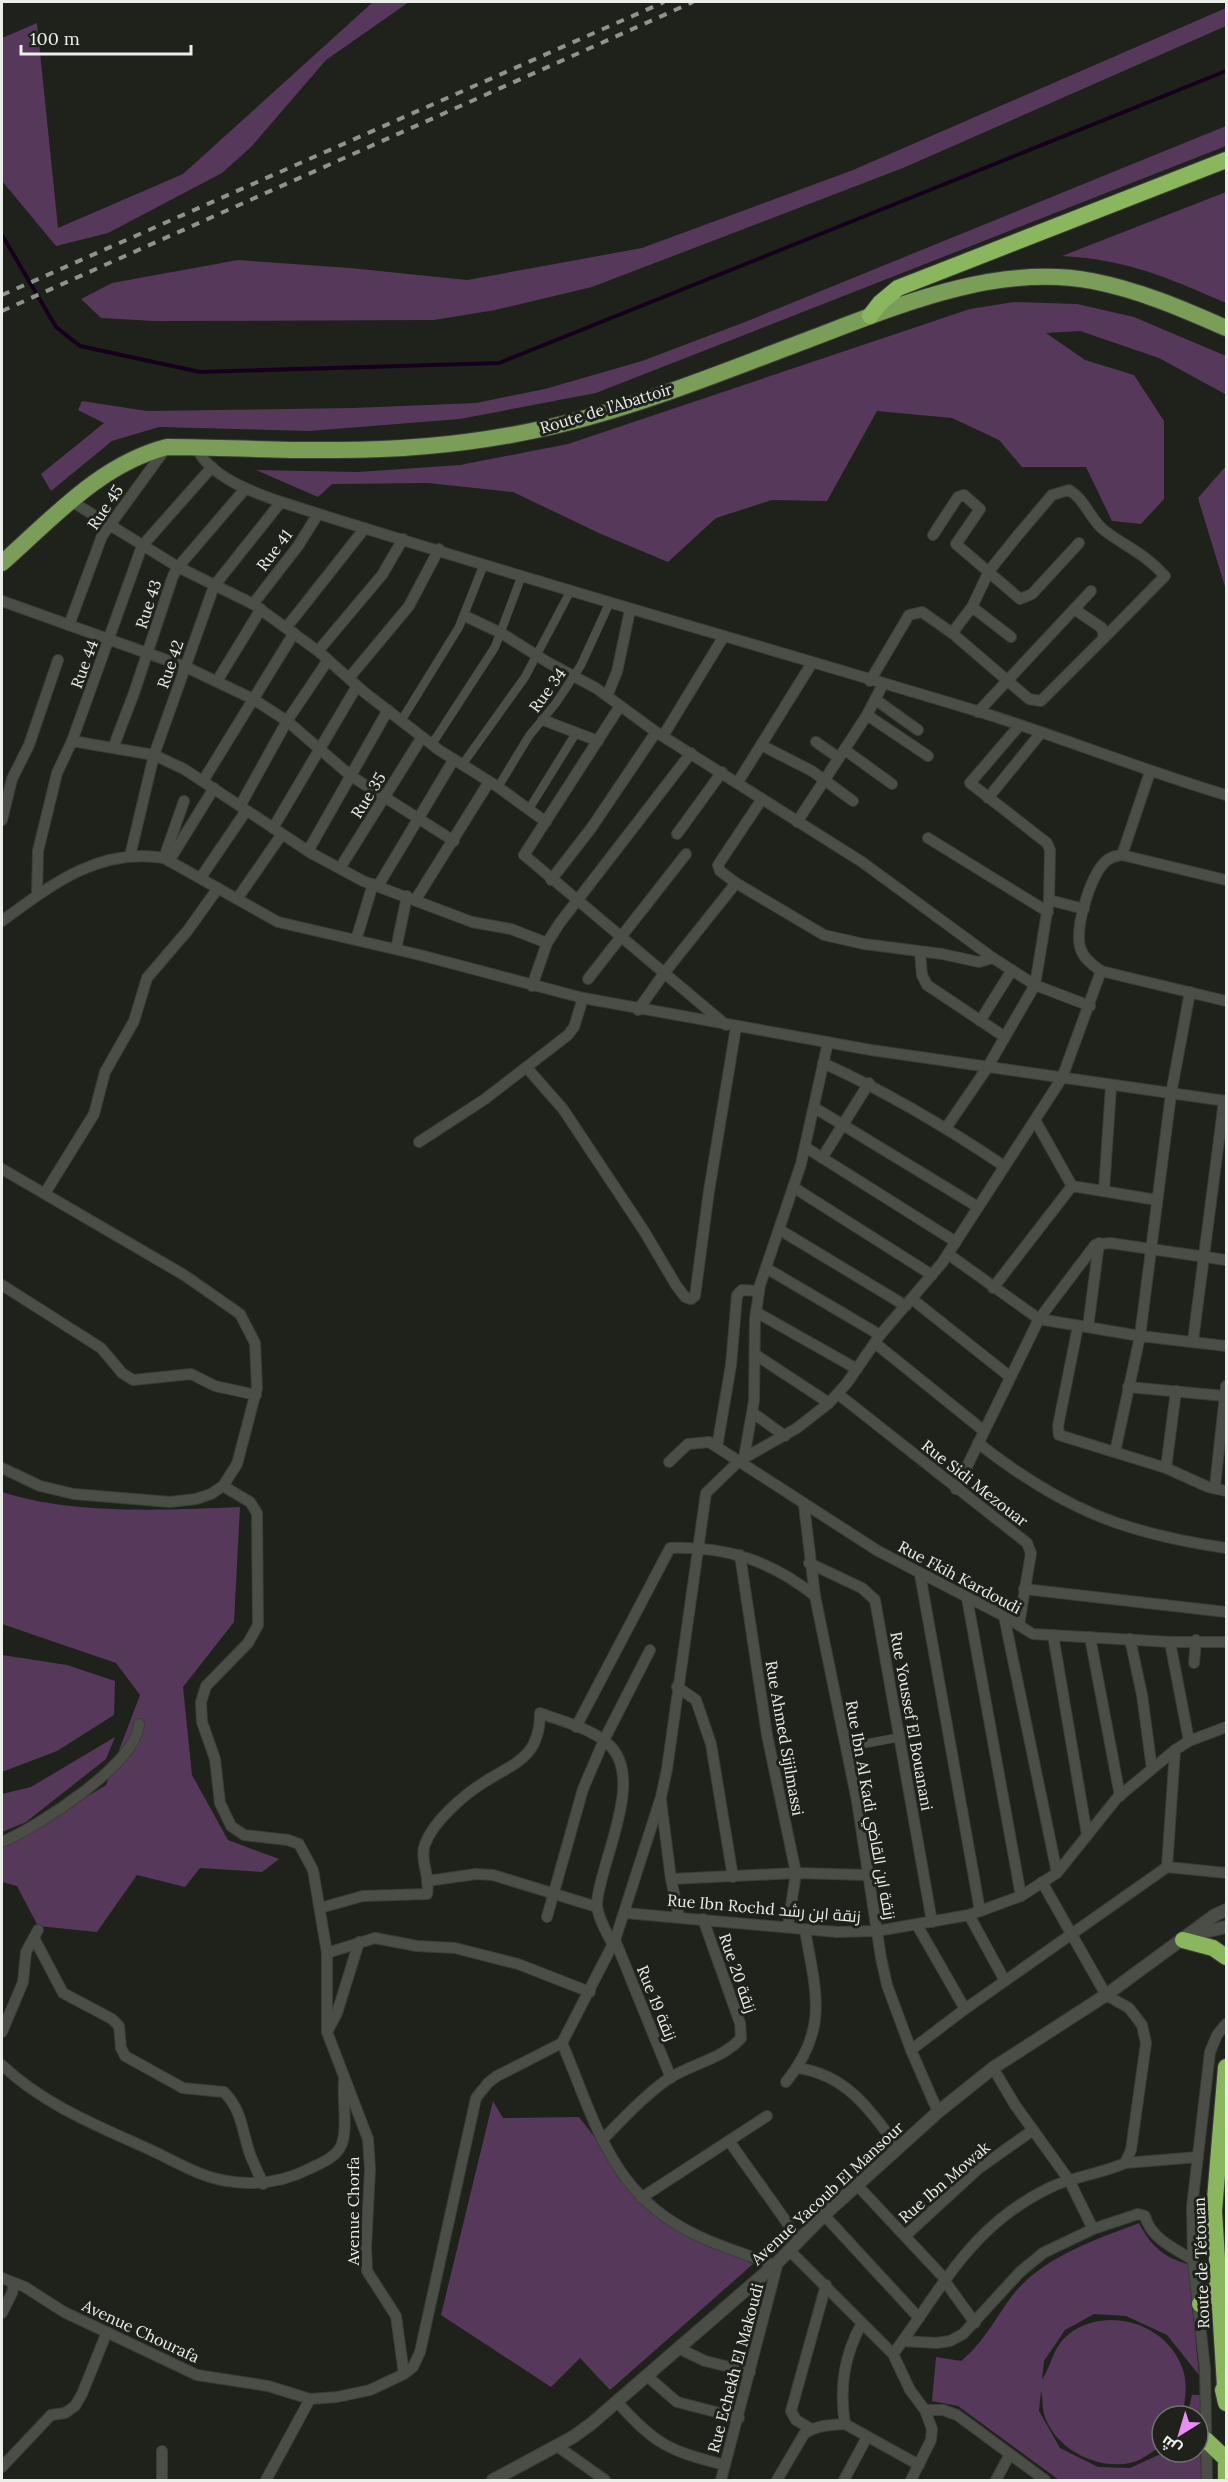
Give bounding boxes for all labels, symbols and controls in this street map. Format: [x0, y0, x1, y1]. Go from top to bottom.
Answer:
scale bar [21, 18, 190, 56]
text: 100 m [30, 27, 80, 50]
street label: Route de l’Abattoir [537, 378, 675, 438]
street label: Rue 45 [83, 481, 127, 533]
street label: Rue 41 [252, 525, 296, 575]
street label: Rue 43 [131, 577, 165, 631]
street label: Rue 44 [66, 637, 102, 691]
street label: Rue 42 [152, 637, 188, 691]
street label: Rue 34 [524, 664, 570, 716]
street label: Rue 35 [346, 768, 390, 822]
street label: Rue Sidi Mezouar [918, 1435, 1032, 1531]
street label: Rue Fkih Kardoudi [895, 1536, 1025, 1618]
street label: Rue Youssef El Bouanani [886, 1630, 938, 1812]
street label: Rue Ahmed Sijilmassi [762, 1659, 808, 1817]
street label: Rue Ibn Al Kadi زنقة ابن القاضي [839, 1699, 900, 1922]
street label: Rue Ibn Rochd زنقة ابن رشد [666, 1890, 862, 1927]
street label: Rue 20 زنقة [715, 1930, 761, 2016]
street label: Rue 19 زنقة [633, 1962, 681, 2044]
street label: Avenue Yacoub El Mansour [746, 2117, 908, 2270]
street label: Rue Ibn Mowak [894, 2137, 994, 2227]
street label: Avenue Chorfa [343, 2156, 363, 2267]
street label: Route de Tétouan [1189, 2197, 1213, 2329]
street label: Rue Echekh El Makoudi [703, 2281, 767, 2455]
street label: Avenue Chourafa [78, 2295, 203, 2367]
north arrow [1150, 2404, 1210, 2464]
text: ش [1157, 2432, 1185, 2460]

